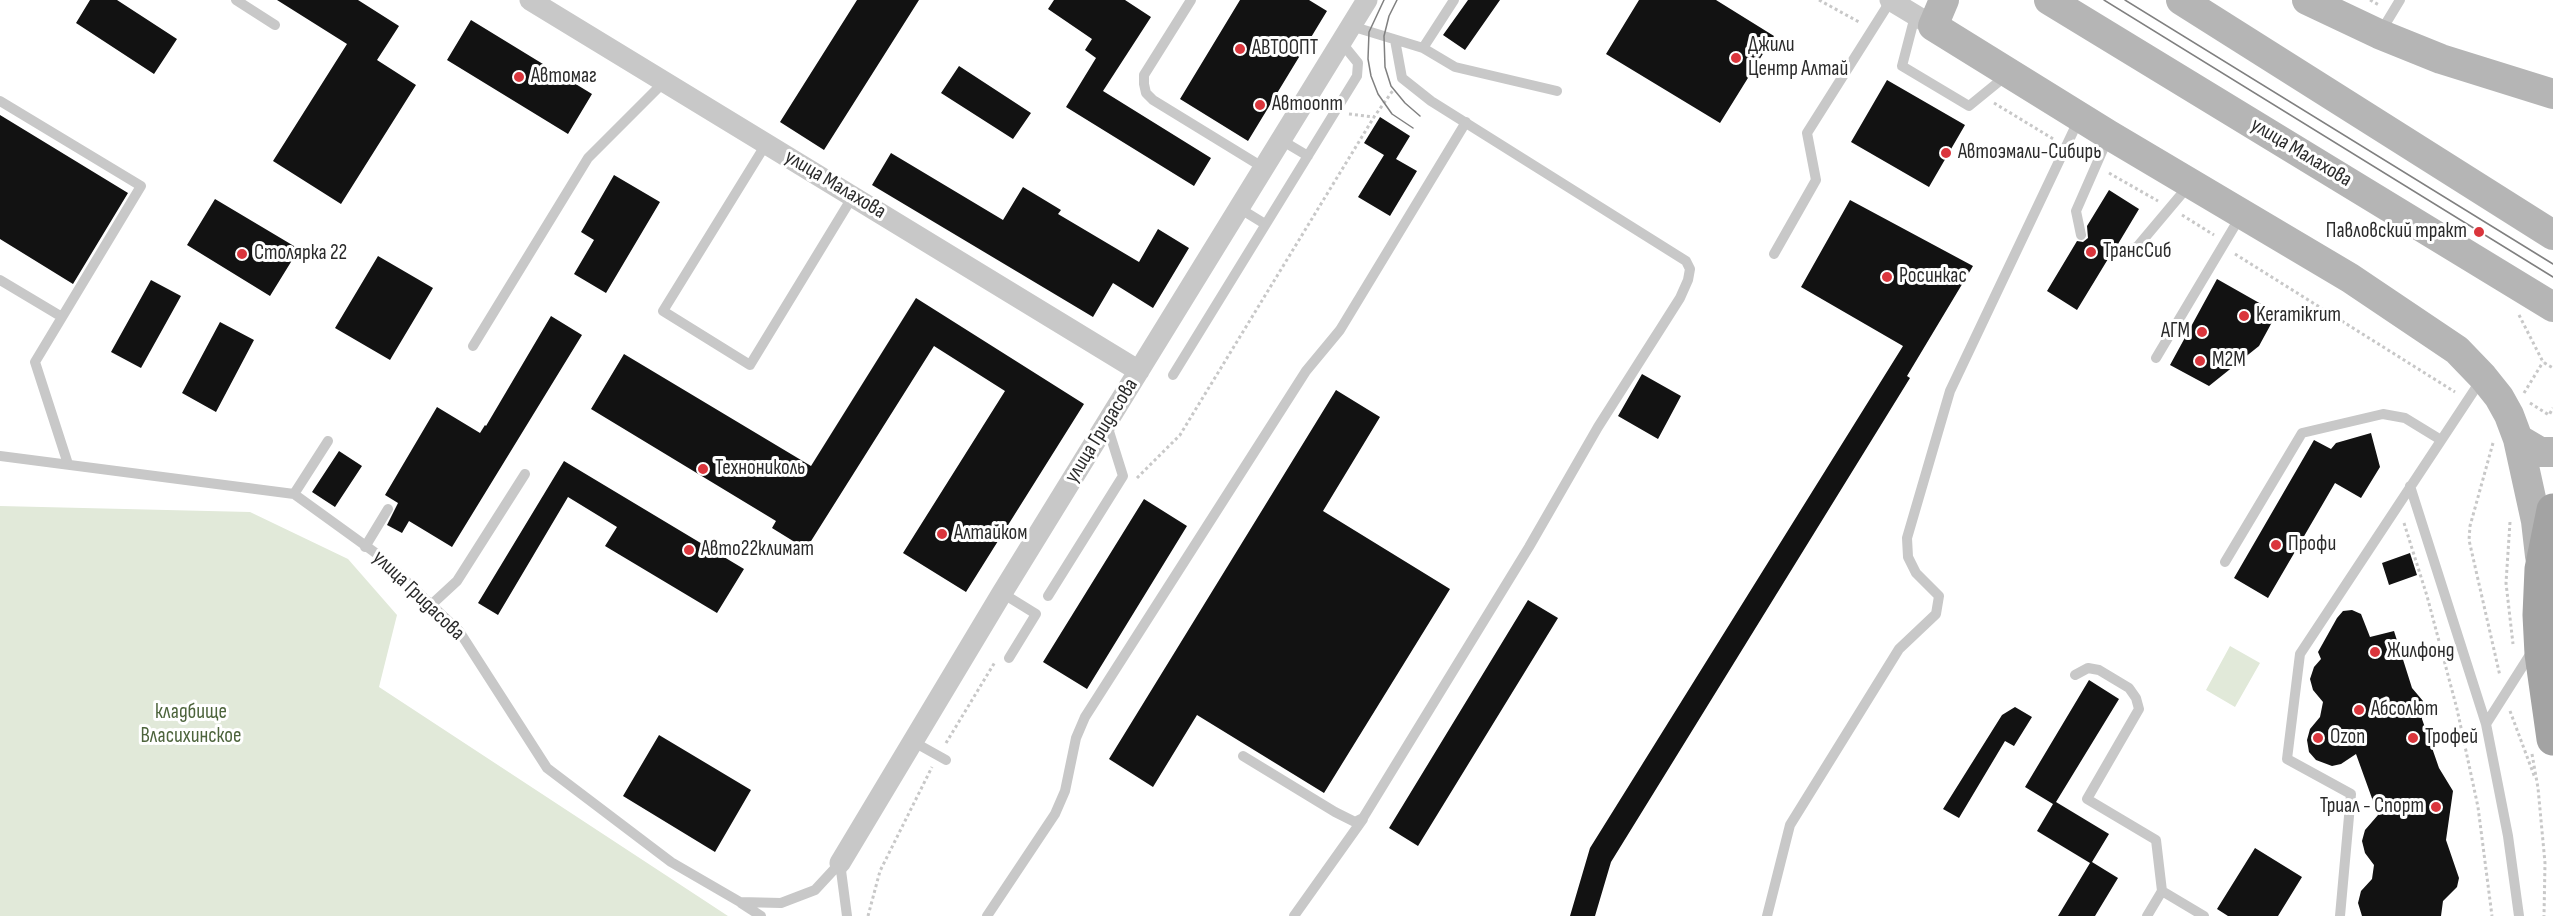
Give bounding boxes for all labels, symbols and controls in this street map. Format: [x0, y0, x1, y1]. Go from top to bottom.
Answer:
place label: Джили Центр Алтай [1748, 33, 1848, 83]
place label: АВТООПТ [1252, 36, 1318, 62]
marker: АВТООПТ [1233, 42, 1247, 56]
marker: Джили Центр Алтай [1729, 51, 1743, 65]
place label: Автомаг [531, 64, 597, 90]
marker: Автомаг [512, 70, 526, 84]
place label: Автоопт [1272, 92, 1343, 118]
marker: Автоопт [1253, 98, 1267, 112]
street label: улица Малахова [2246, 113, 2356, 193]
place label: Автоэмали-Сибирь [1958, 140, 2102, 166]
street label: улица Малахова [780, 145, 890, 225]
marker: Автоэмали-Сибирь [1939, 146, 1953, 160]
place label: Павловский тракт [2326, 219, 2467, 245]
marker: Павловский тракт [2472, 225, 2486, 239]
place label: ТрансСиб [2103, 239, 2172, 265]
place label: Столярка 22 [254, 241, 347, 267]
marker: ТрансСиб [2084, 245, 2098, 259]
marker: Столярка 22 [235, 247, 249, 261]
place label: Росинкас [1899, 264, 1967, 290]
marker: Росинкас [1880, 270, 1894, 284]
place label: Keramikrum [2256, 303, 2341, 329]
marker: Keramikrum [2237, 309, 2251, 323]
place label: АГМ [2161, 319, 2190, 345]
marker: АГМ [2195, 325, 2209, 339]
place label: М2М [2212, 348, 2246, 374]
marker: М2М [2193, 354, 2207, 368]
street label: улица Гридасова [1060, 374, 1144, 488]
place label: Технониколь [715, 456, 805, 482]
marker: Технониколь [696, 462, 710, 476]
place label: Алтайком [954, 521, 1028, 547]
marker: Алтайком [935, 527, 949, 541]
place label: Профи [2288, 532, 2336, 558]
place label: Авто22климат [701, 537, 814, 563]
marker: Профи [2269, 538, 2283, 552]
marker: Авто22климат [682, 543, 696, 557]
street label: улица Гридасова [367, 546, 469, 646]
place label: Жилфонд [2387, 639, 2454, 665]
marker: Жилфонд [2368, 645, 2382, 659]
place label: Абсолют [2371, 697, 2438, 723]
park label: кладбище Власихинское [141, 700, 241, 750]
marker: Абсолют [2352, 703, 2366, 717]
place label: Ozon [2330, 725, 2365, 751]
place label: Трофей [2425, 725, 2478, 751]
marker: Ozon [2311, 731, 2325, 745]
marker: Трофей [2406, 731, 2420, 745]
place label: Триал - Спорт [2320, 794, 2424, 820]
marker: Триал - Спорт [2429, 800, 2443, 814]

